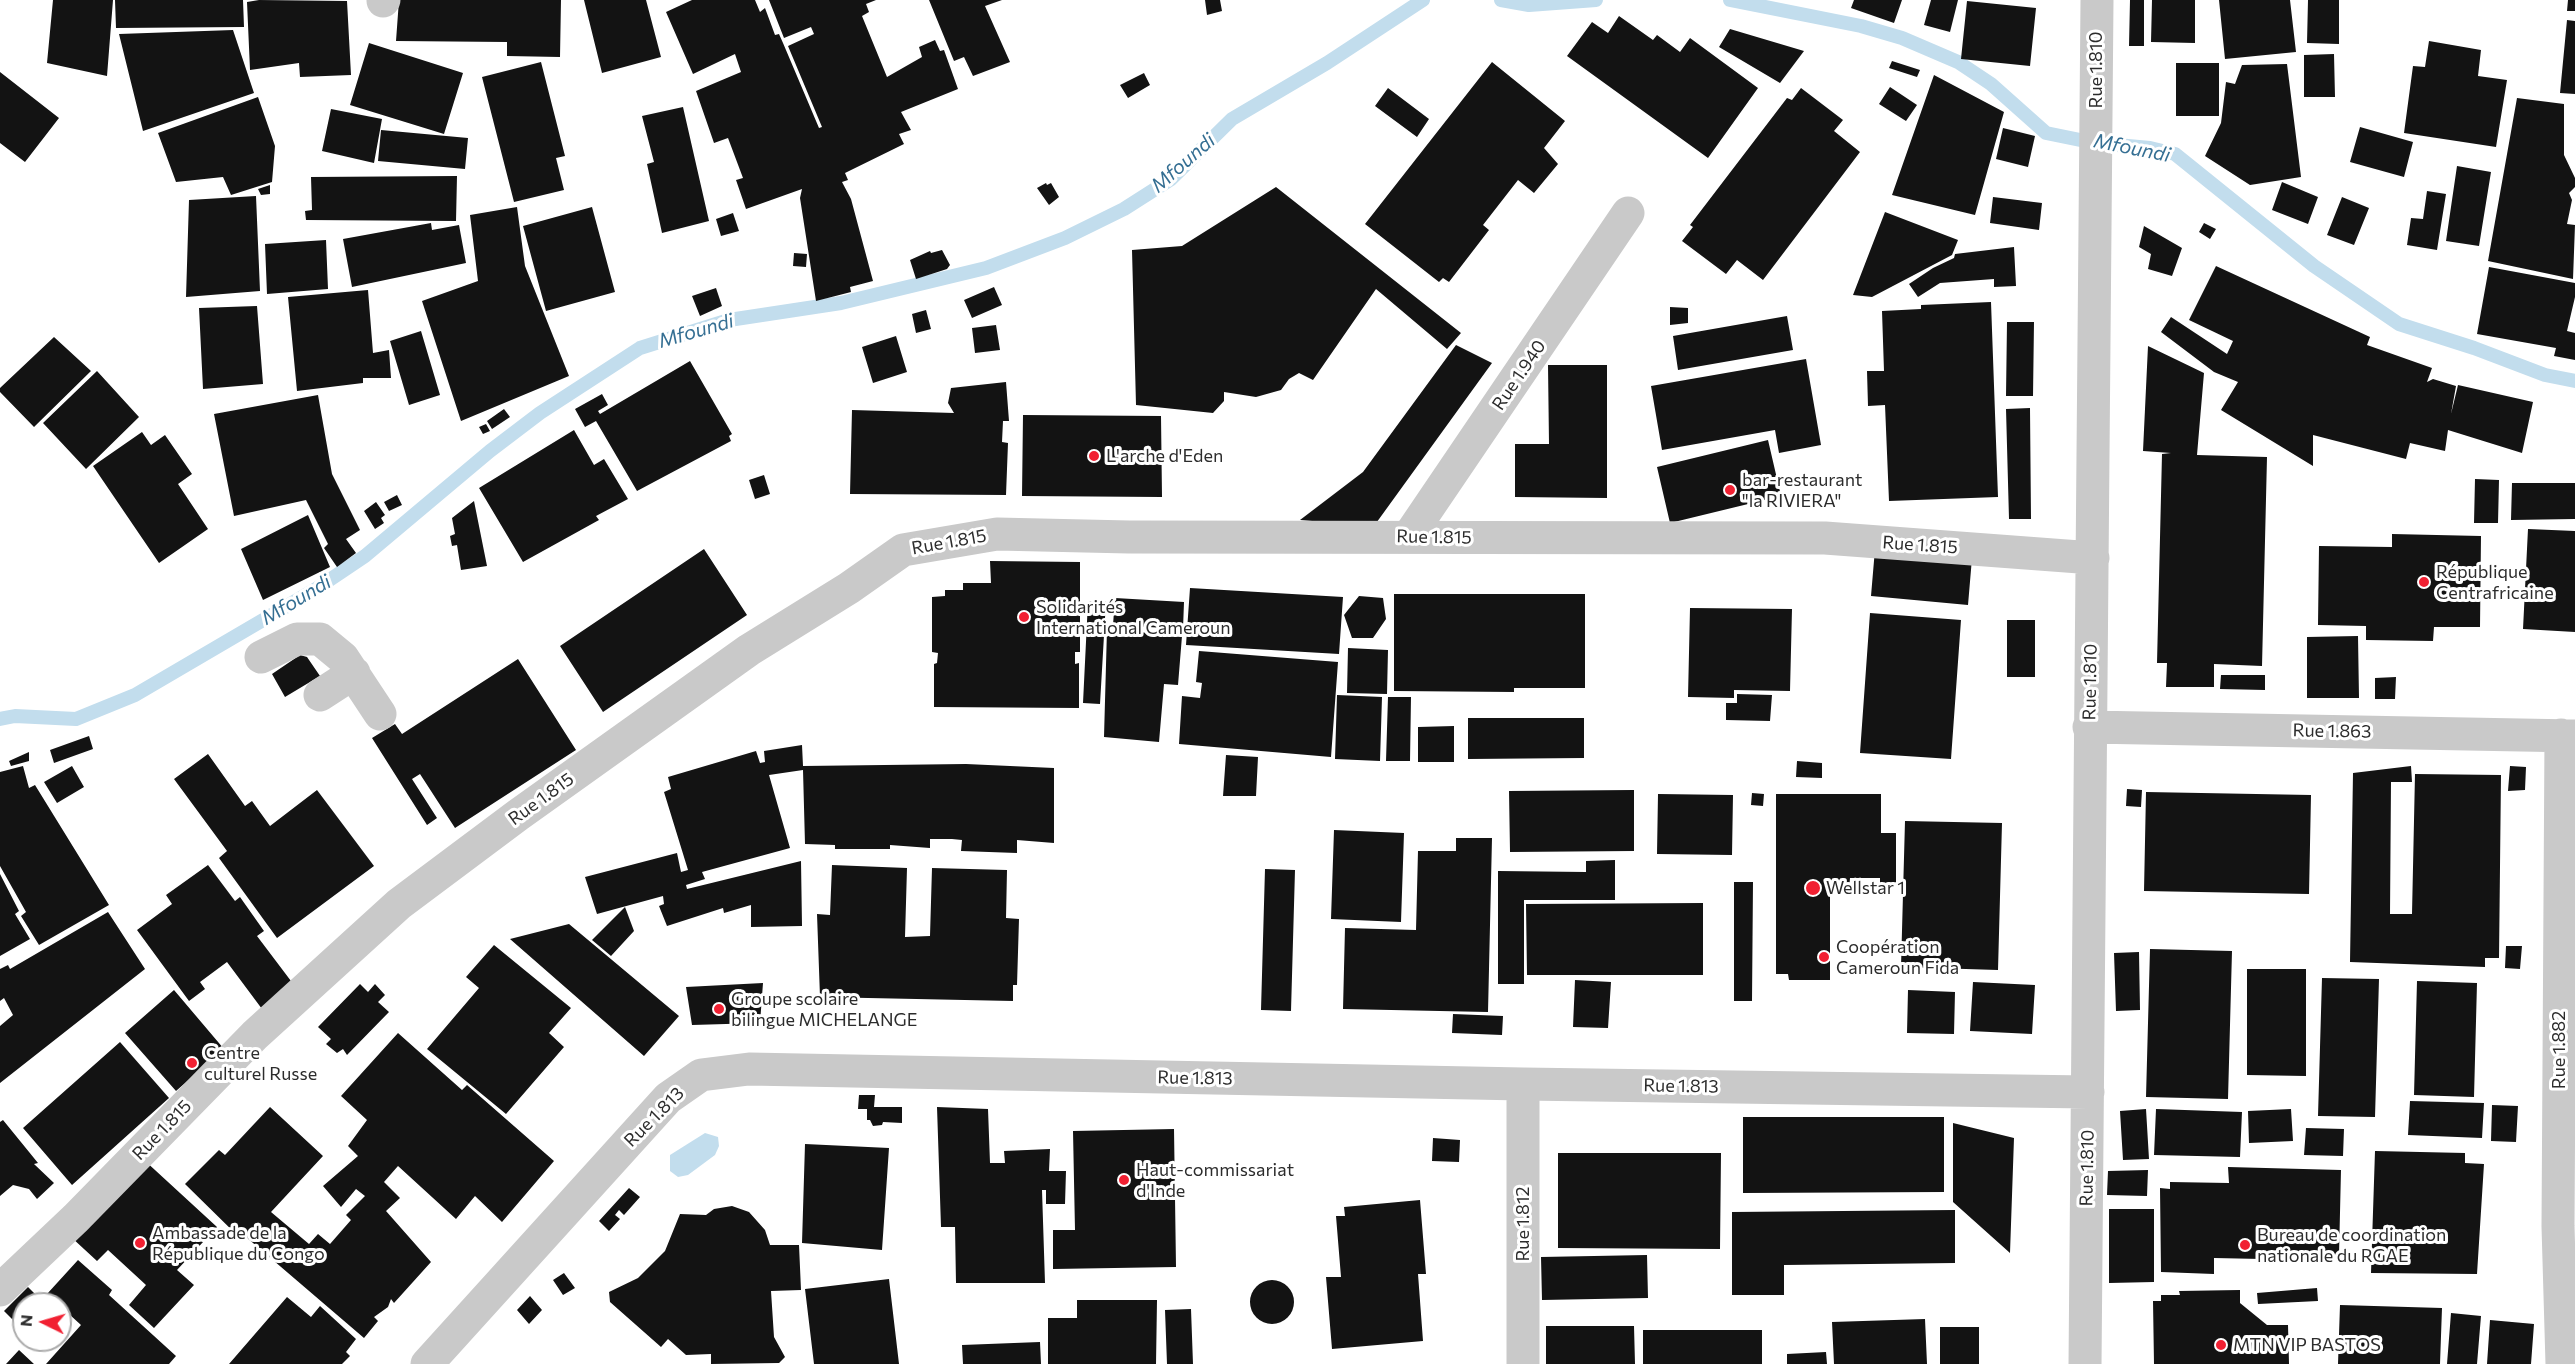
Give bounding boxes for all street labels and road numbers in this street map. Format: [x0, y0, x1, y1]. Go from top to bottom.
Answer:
street label: Rue 1.810 [2085, 32, 2107, 108]
street label: Rue 1.940 [1488, 336, 1550, 414]
street label: Rue 1.815 [910, 525, 988, 559]
street label: Rue 1.815 [1396, 526, 1472, 548]
street label: Rue 1.815 [1882, 532, 1958, 558]
street label: Rue 1.810 [2079, 643, 2101, 721]
street label: Rue 1.863 [2292, 720, 2372, 742]
street label: Rue 1.815 [504, 768, 578, 830]
street label: Rue 1.882 [2548, 1011, 2570, 1089]
street label: Rue 1.813 [1157, 1067, 1233, 1089]
street label: Rue 1.813 [1643, 1075, 1719, 1097]
street label: Rue 1.813 [620, 1083, 688, 1151]
street label: Rue 1.815 [128, 1095, 196, 1165]
street label: Rue 1.810 [2076, 1129, 2098, 1207]
street label: Rue 1.812 [1512, 1186, 1534, 1262]

